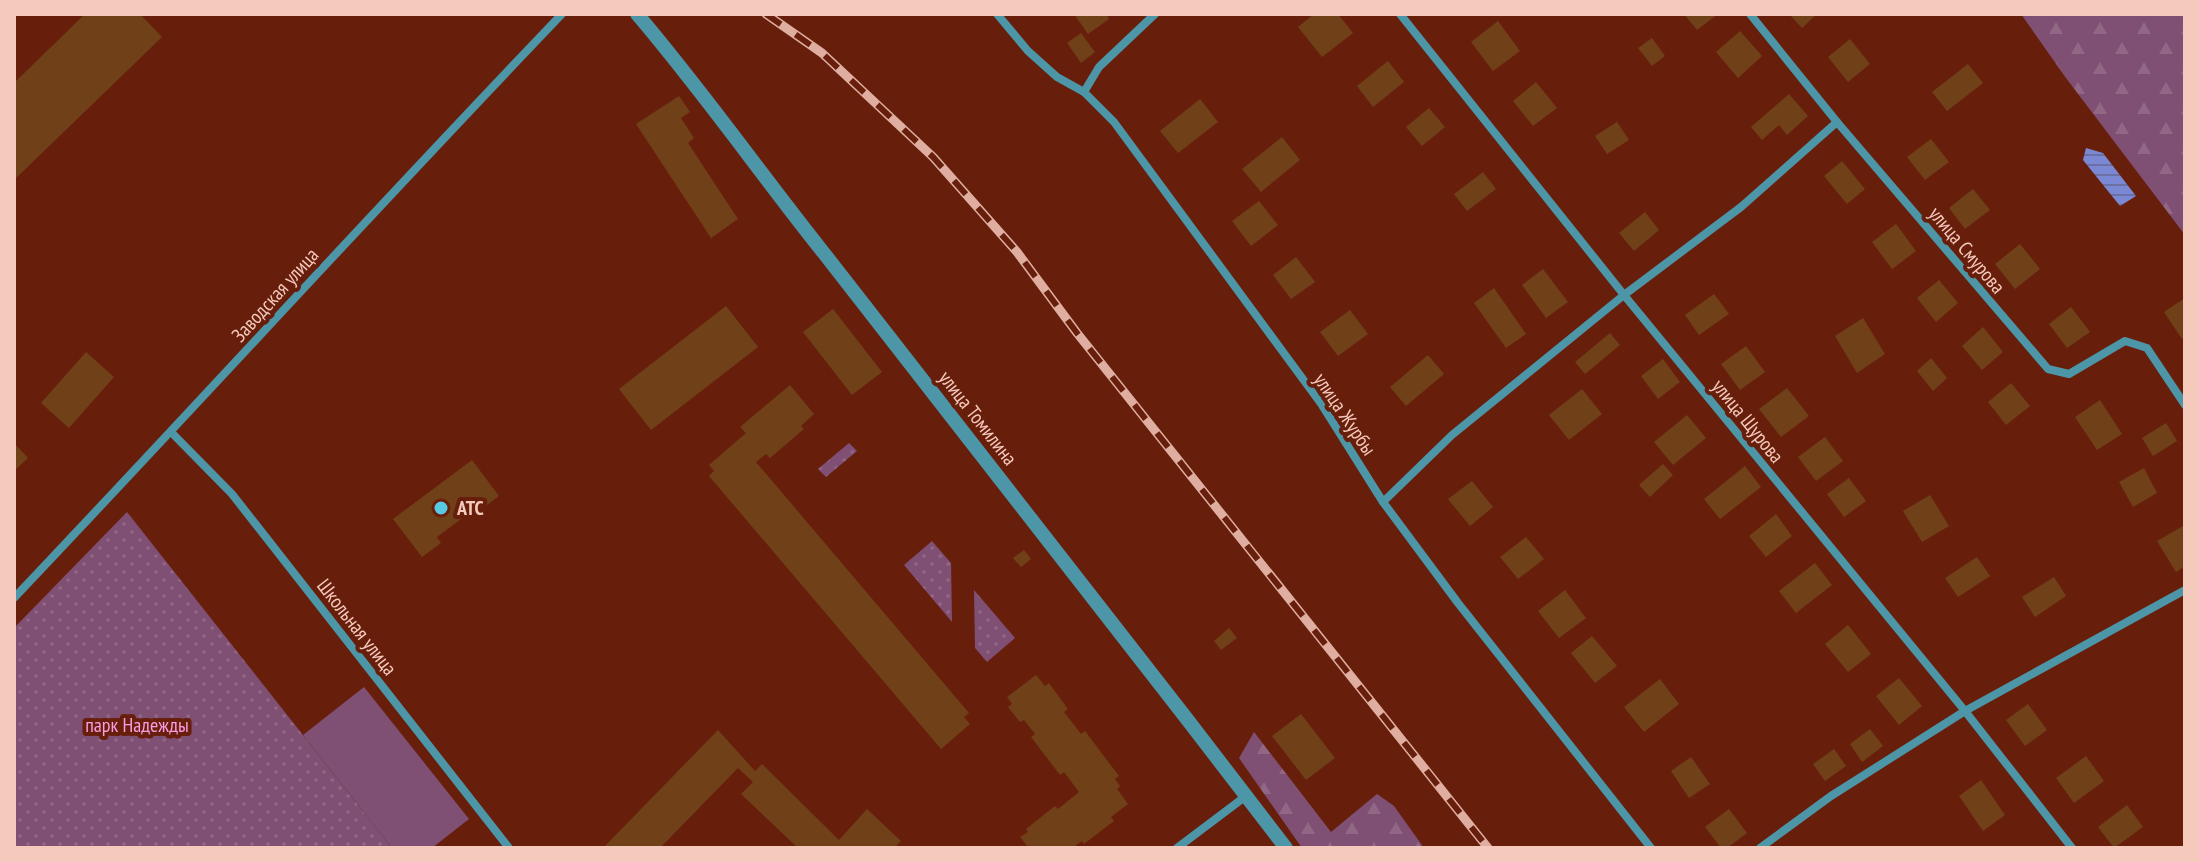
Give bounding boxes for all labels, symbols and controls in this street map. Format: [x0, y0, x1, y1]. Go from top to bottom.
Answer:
street label: улица Смурова [1923, 201, 2011, 299]
street label: Заводская улица [226, 242, 324, 348]
street label: улица Томилина [933, 365, 1023, 471]
street label: улица Журбы [1308, 368, 1382, 460]
street label: улица Щурова [1706, 374, 1790, 468]
place label: АТС [456, 495, 484, 521]
marker: АТС [432, 499, 450, 517]
street label: Школьная улица [311, 574, 403, 680]
park label: парк Надежды [85, 712, 189, 738]

